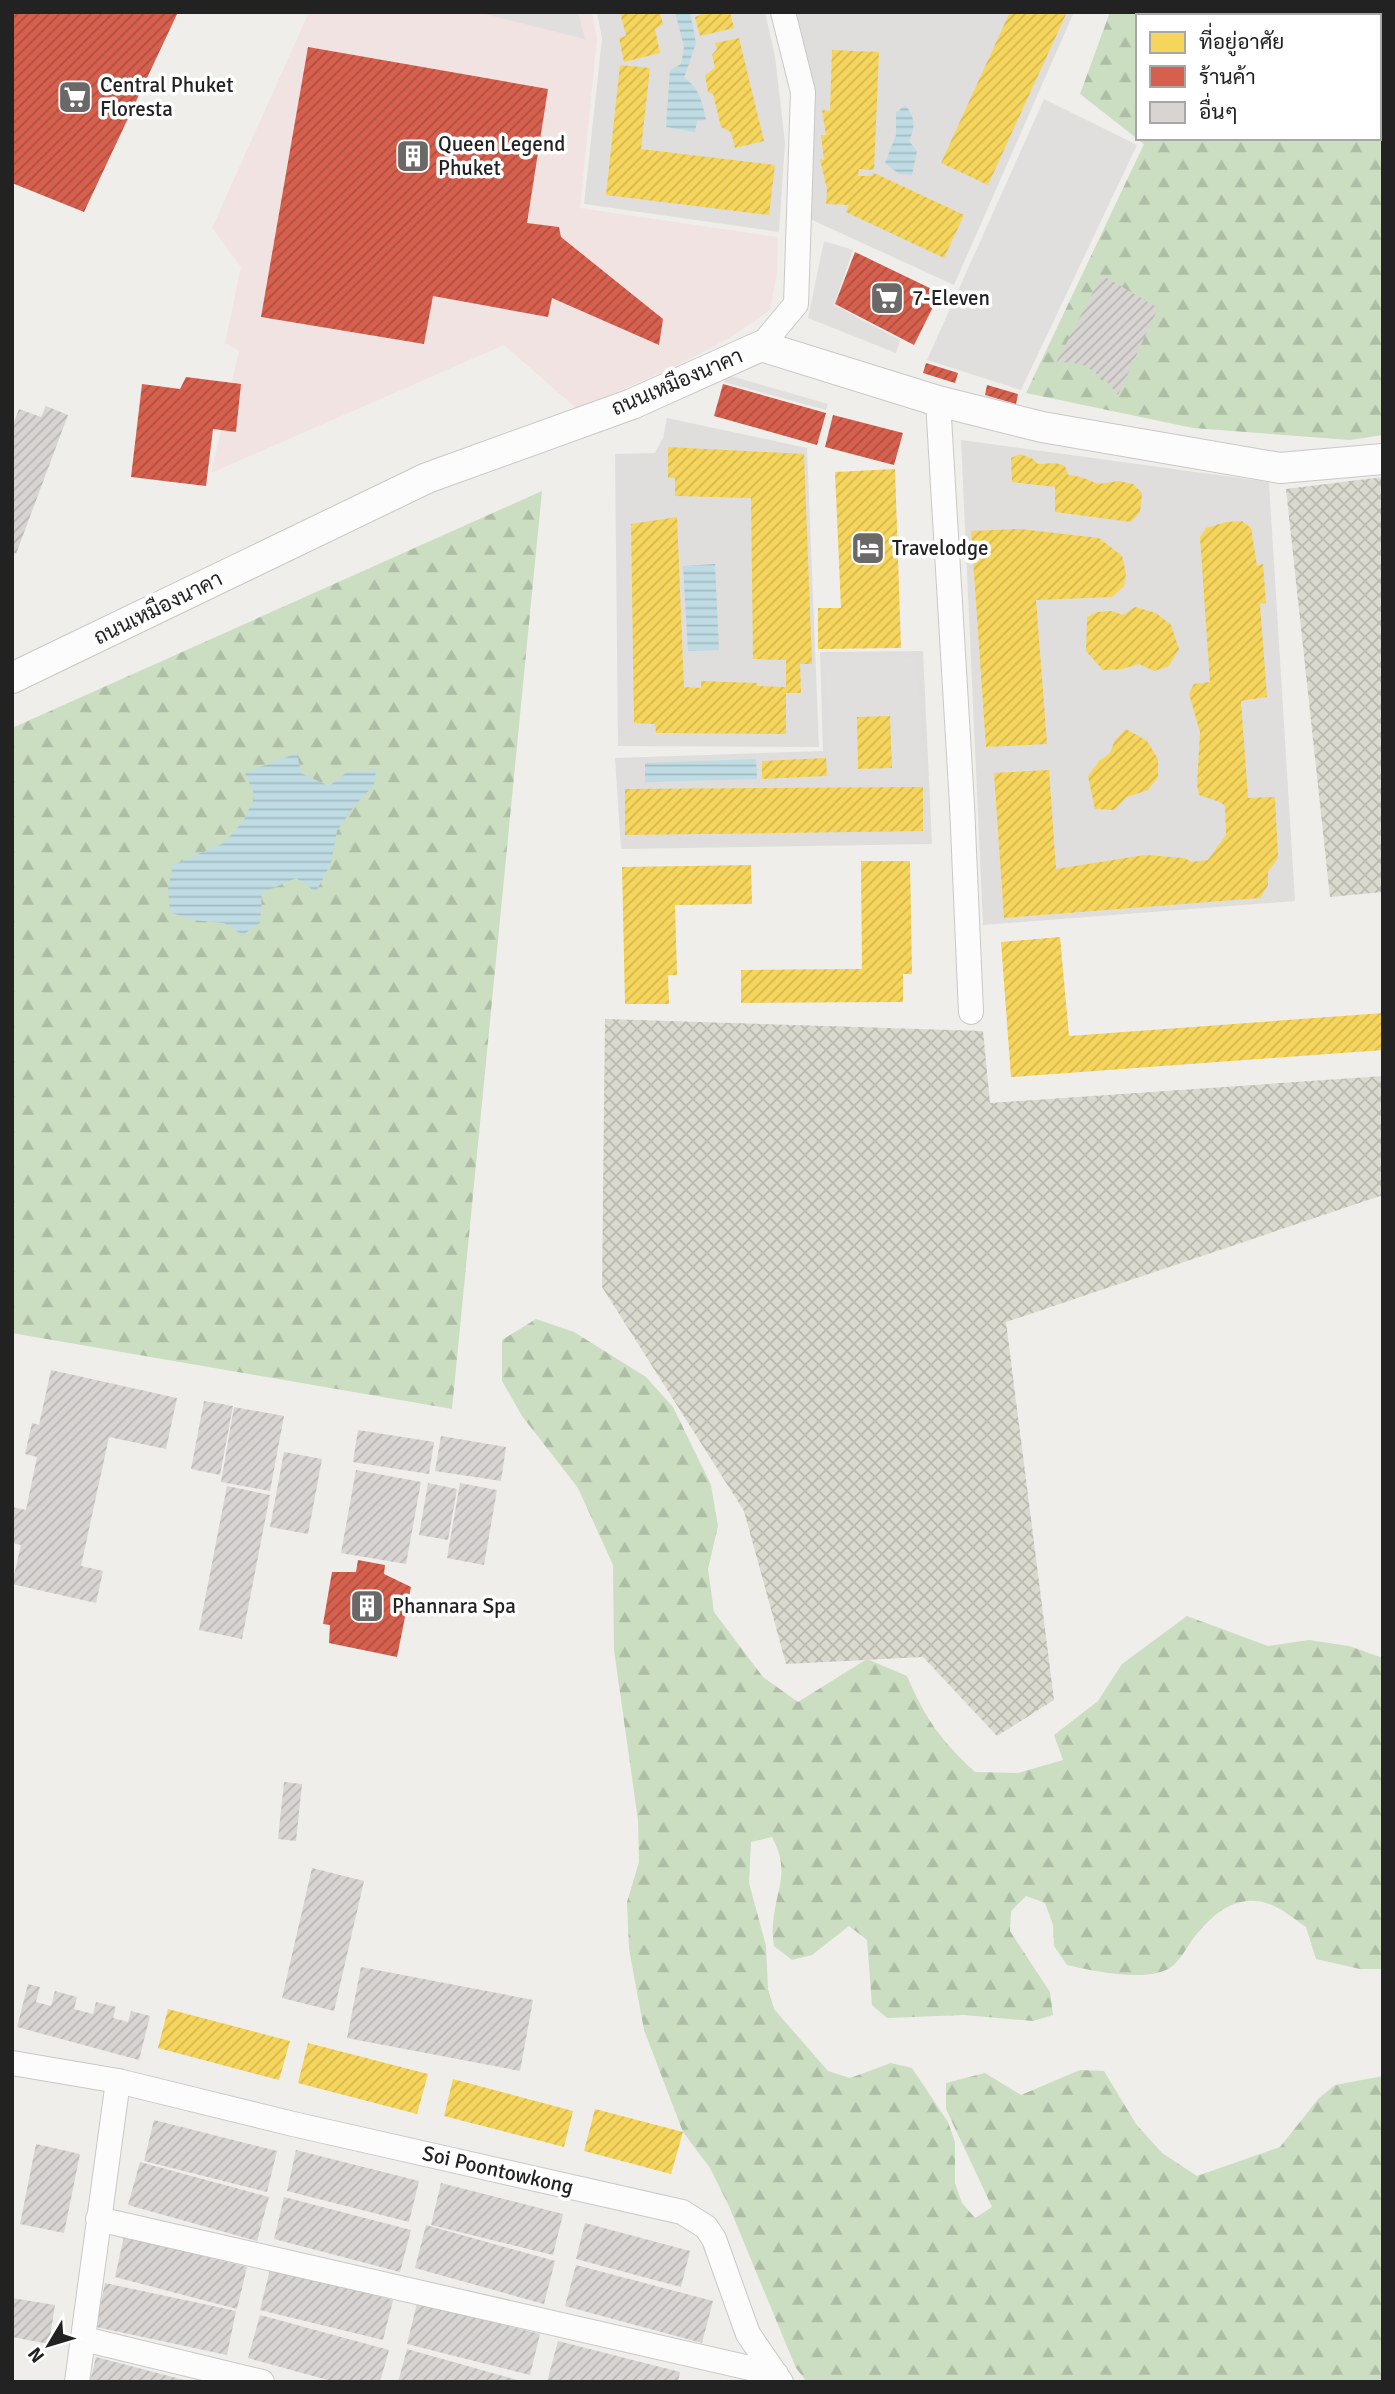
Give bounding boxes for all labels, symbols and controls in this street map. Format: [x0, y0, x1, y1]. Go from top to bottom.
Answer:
legend [1136, 14, 1381, 140]
text: ที่อยู่อาศัย [1199, 22, 1284, 57]
text: ร้านค้า [1199, 64, 1256, 90]
place label: Central Phuket Floresta [100, 72, 234, 122]
supermarket icon: Central Phuket Floresta [56, 78, 94, 116]
text: อื่นๆ [1199, 92, 1238, 125]
place label: Queen Legend Phuket [438, 131, 565, 181]
building icon: Queen Legend Phuket [394, 137, 432, 175]
supermarket icon: 7-Eleven [868, 279, 906, 317]
place label: 7-Eleven [912, 285, 990, 311]
street label: ถนนเหมืองนาคา [607, 342, 747, 421]
hotel icon: Travelodge [849, 529, 887, 567]
place label: Travelodge [892, 535, 989, 561]
street label: ถนนเหมืองนาคา [89, 565, 227, 650]
building icon: Phannara Spa [348, 1587, 386, 1625]
place label: Phannara Spa [392, 1593, 516, 1619]
street label: Soi Poontowkong [420, 2140, 576, 2200]
north arrow [14, 2310, 84, 2380]
text: N [23, 2342, 50, 2367]

